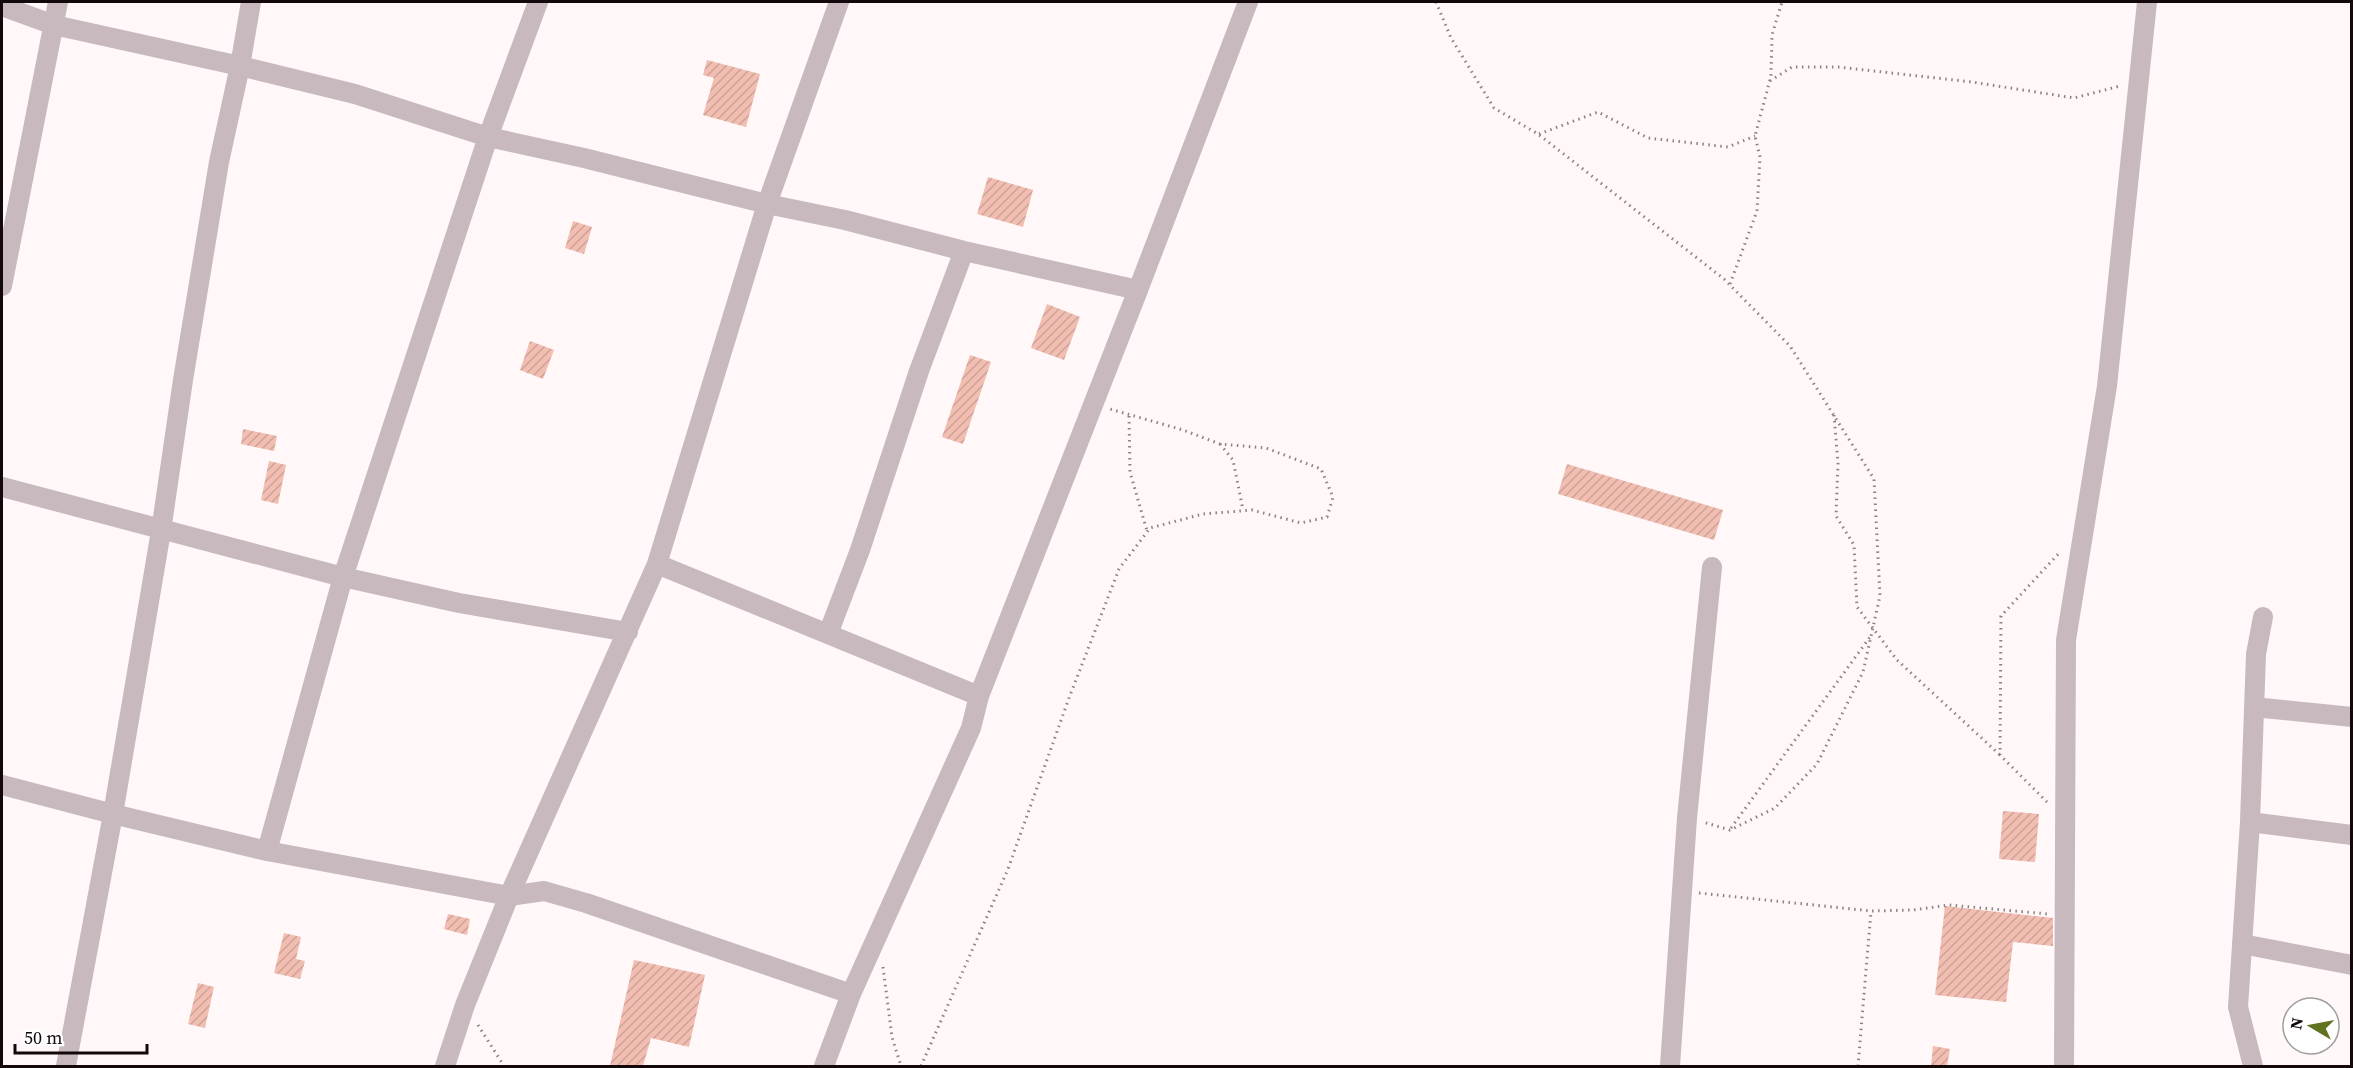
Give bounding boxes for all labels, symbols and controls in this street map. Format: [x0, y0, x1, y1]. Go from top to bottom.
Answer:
north arrow [2281, 996, 2341, 1056]
text: N [2284, 1015, 2308, 1031]
scale bar [15, 1017, 147, 1055]
text: 50 m [24, 1025, 62, 1050]

